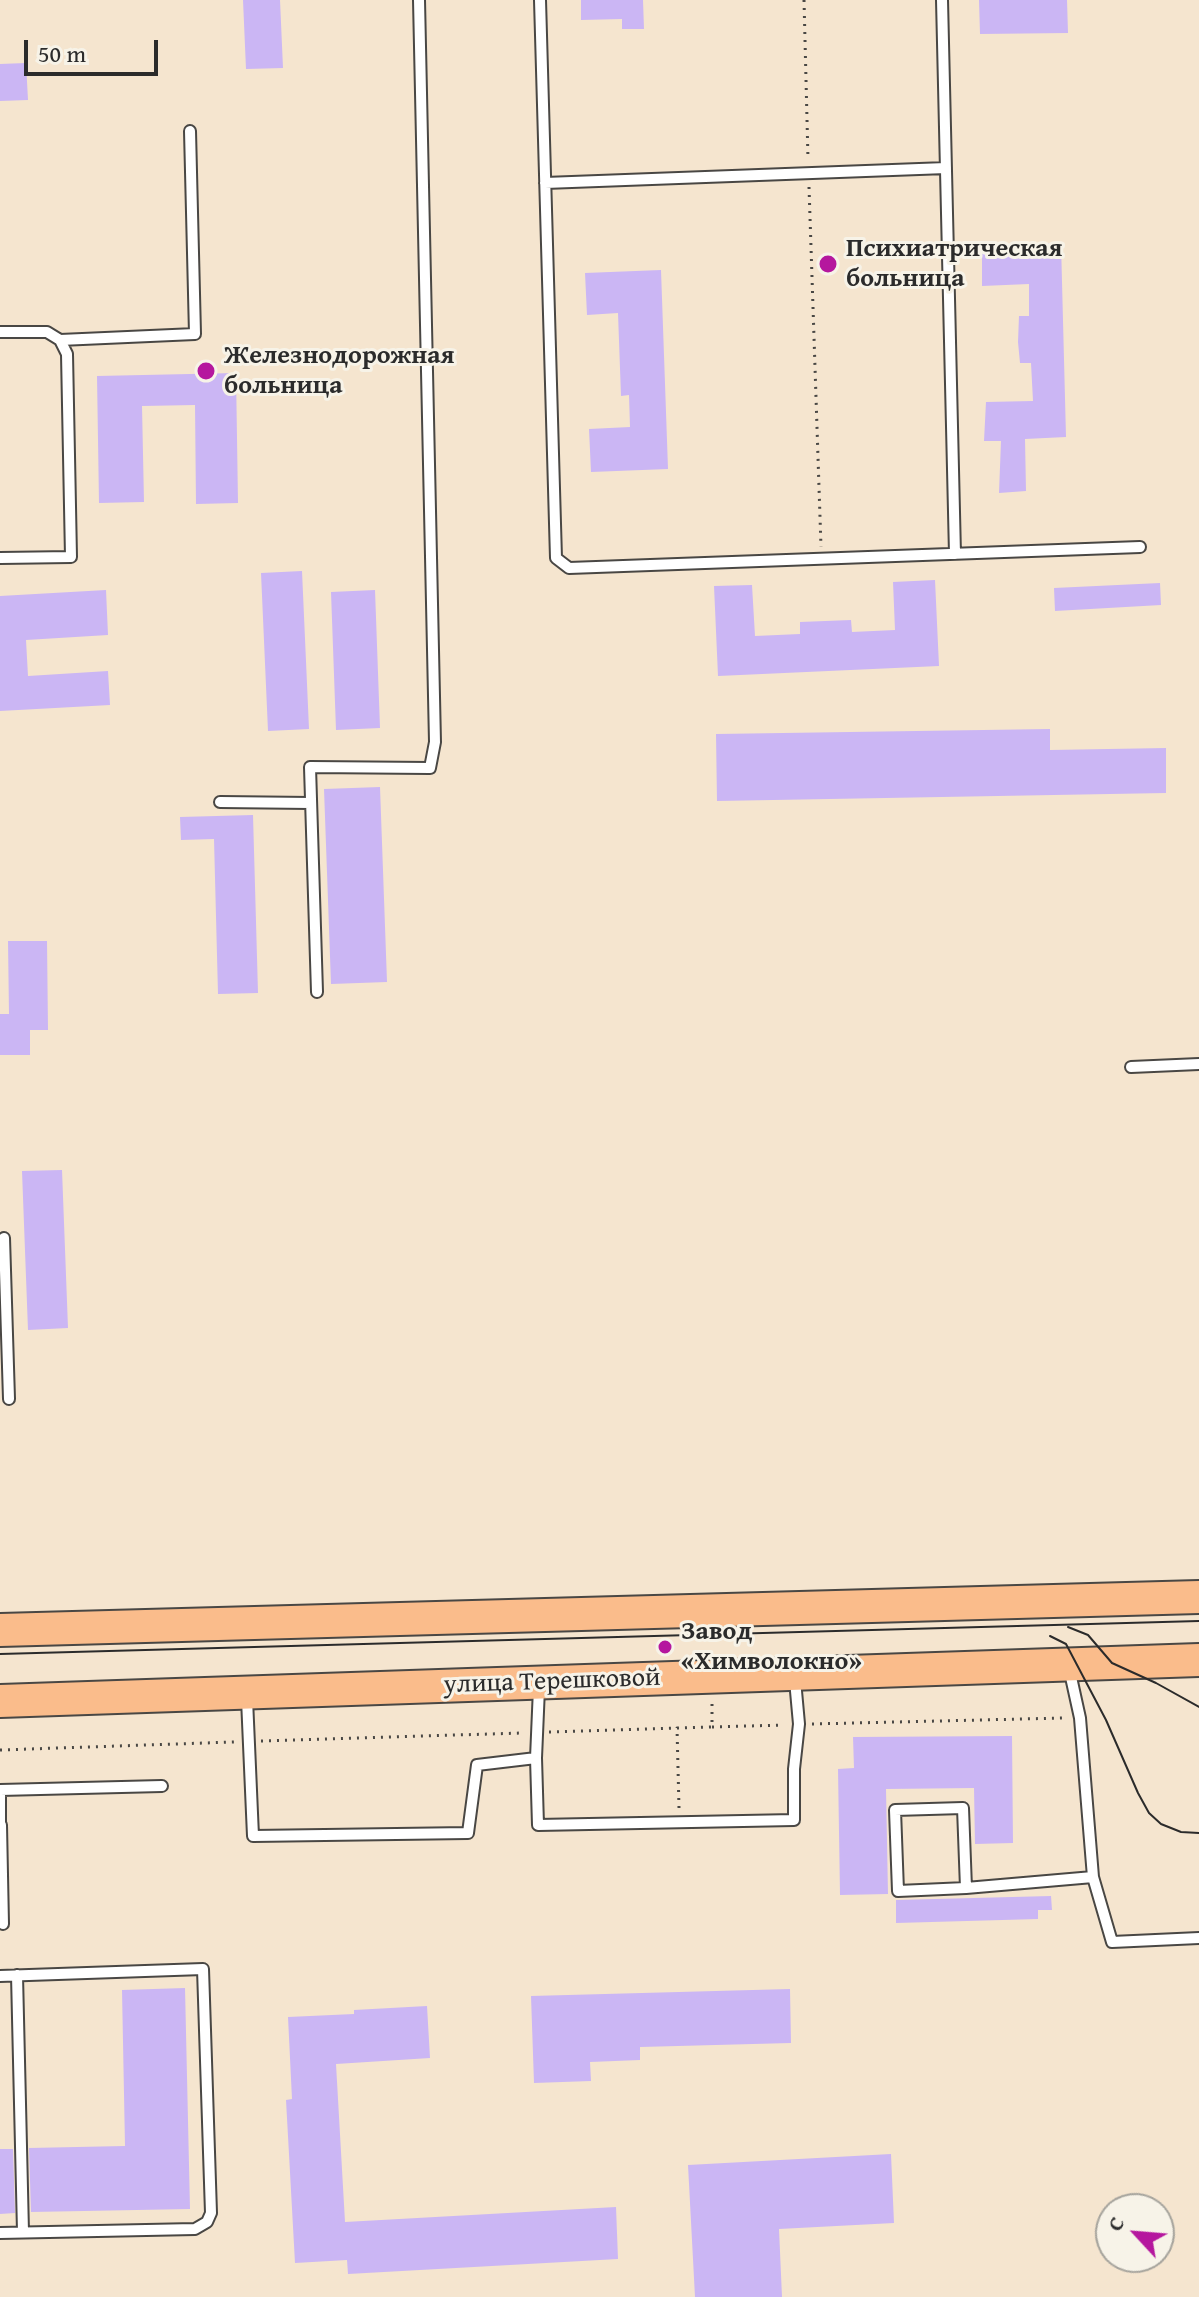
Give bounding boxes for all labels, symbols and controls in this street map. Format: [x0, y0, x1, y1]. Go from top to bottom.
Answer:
scale bar [28, 24, 162, 74]
text: 50 m [38, 36, 86, 71]
place label: Психиатрическая больница [846, 233, 1062, 294]
marker: Психиатрическая больница [817, 253, 839, 275]
place label: Железнодорожная больница [224, 340, 454, 402]
marker: Железнодорожная больница [195, 360, 217, 382]
place label: Завод «Химволокно» [681, 1616, 862, 1678]
marker: Завод «Химволокно» [656, 1638, 674, 1656]
street label: улица Терешковой [443, 1663, 661, 1701]
north arrow [1095, 2193, 1175, 2273]
text: С [1098, 2211, 1132, 2236]

